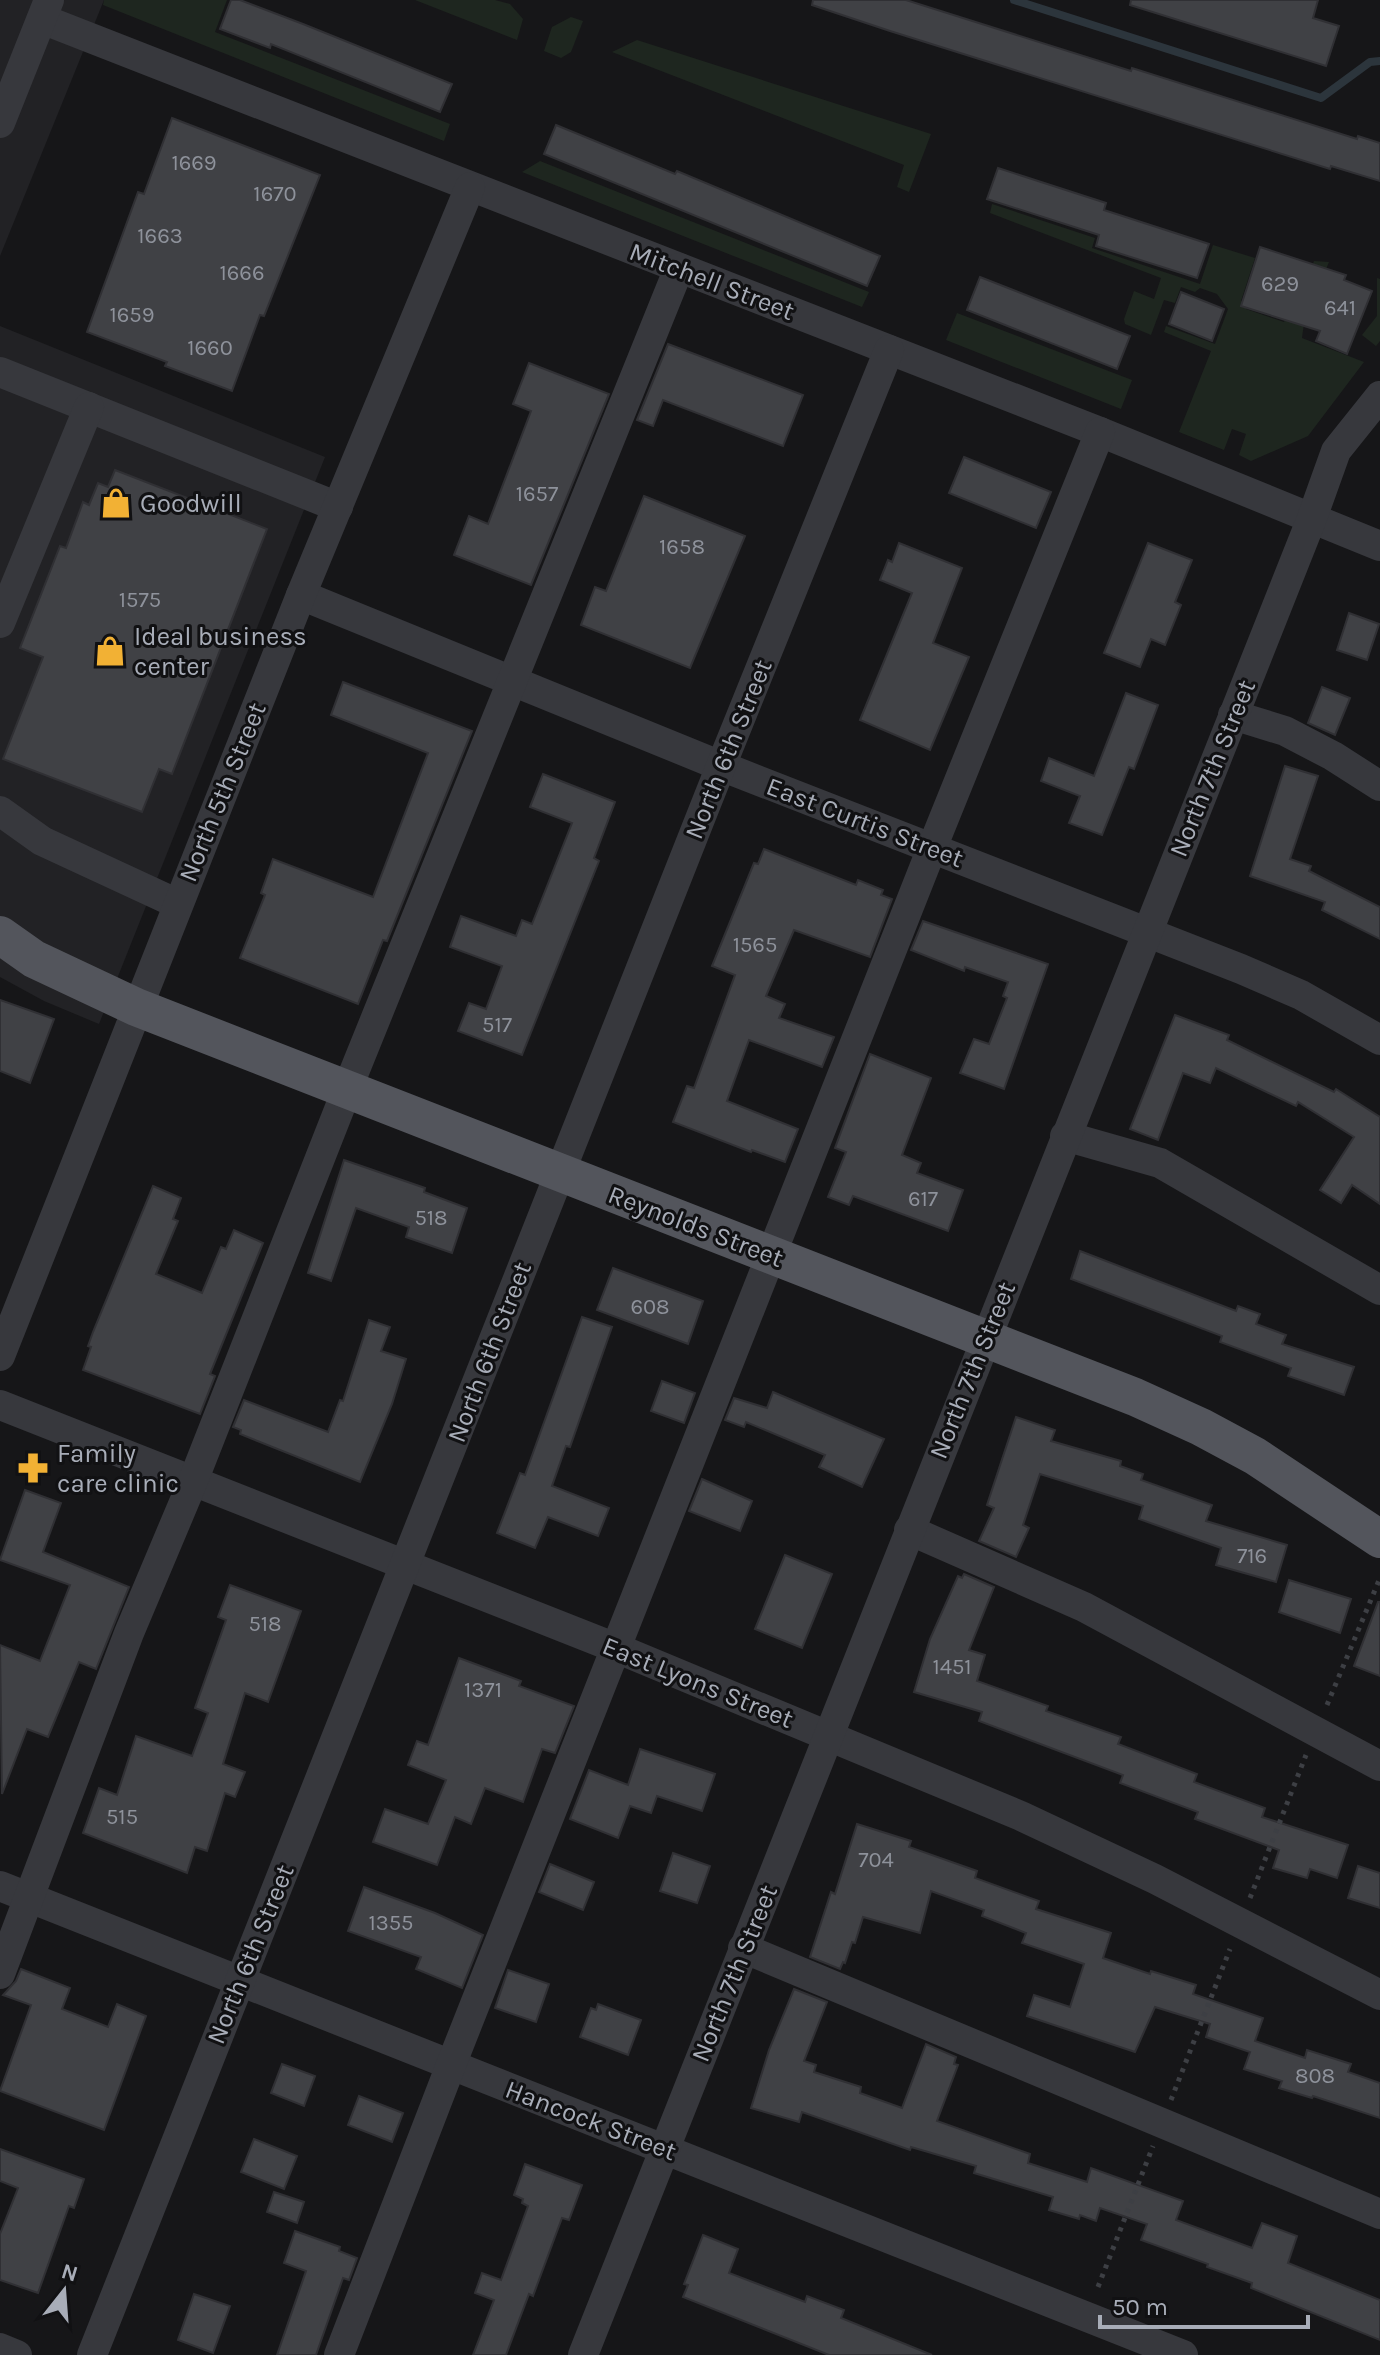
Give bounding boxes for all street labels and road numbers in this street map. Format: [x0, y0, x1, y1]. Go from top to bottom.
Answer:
street label: Mitchell Street [625, 236, 799, 327]
street label: North 6th Street [678, 655, 779, 844]
street label: North 7th Street [1163, 675, 1262, 861]
street label: North 5th Street [172, 698, 273, 886]
street label: East Curtis Street [762, 771, 968, 874]
street label: Reynolds Street [604, 1179, 788, 1274]
street label: North 6th Street [441, 1257, 538, 1447]
street label: North 7th Street [923, 1277, 1022, 1463]
street label: East Lyons Street [598, 1630, 798, 1735]
street label: North 6th Street [200, 1860, 301, 2049]
street label: North 7th Street [685, 1880, 784, 2066]
street label: Hancock Street [501, 2074, 681, 2167]

